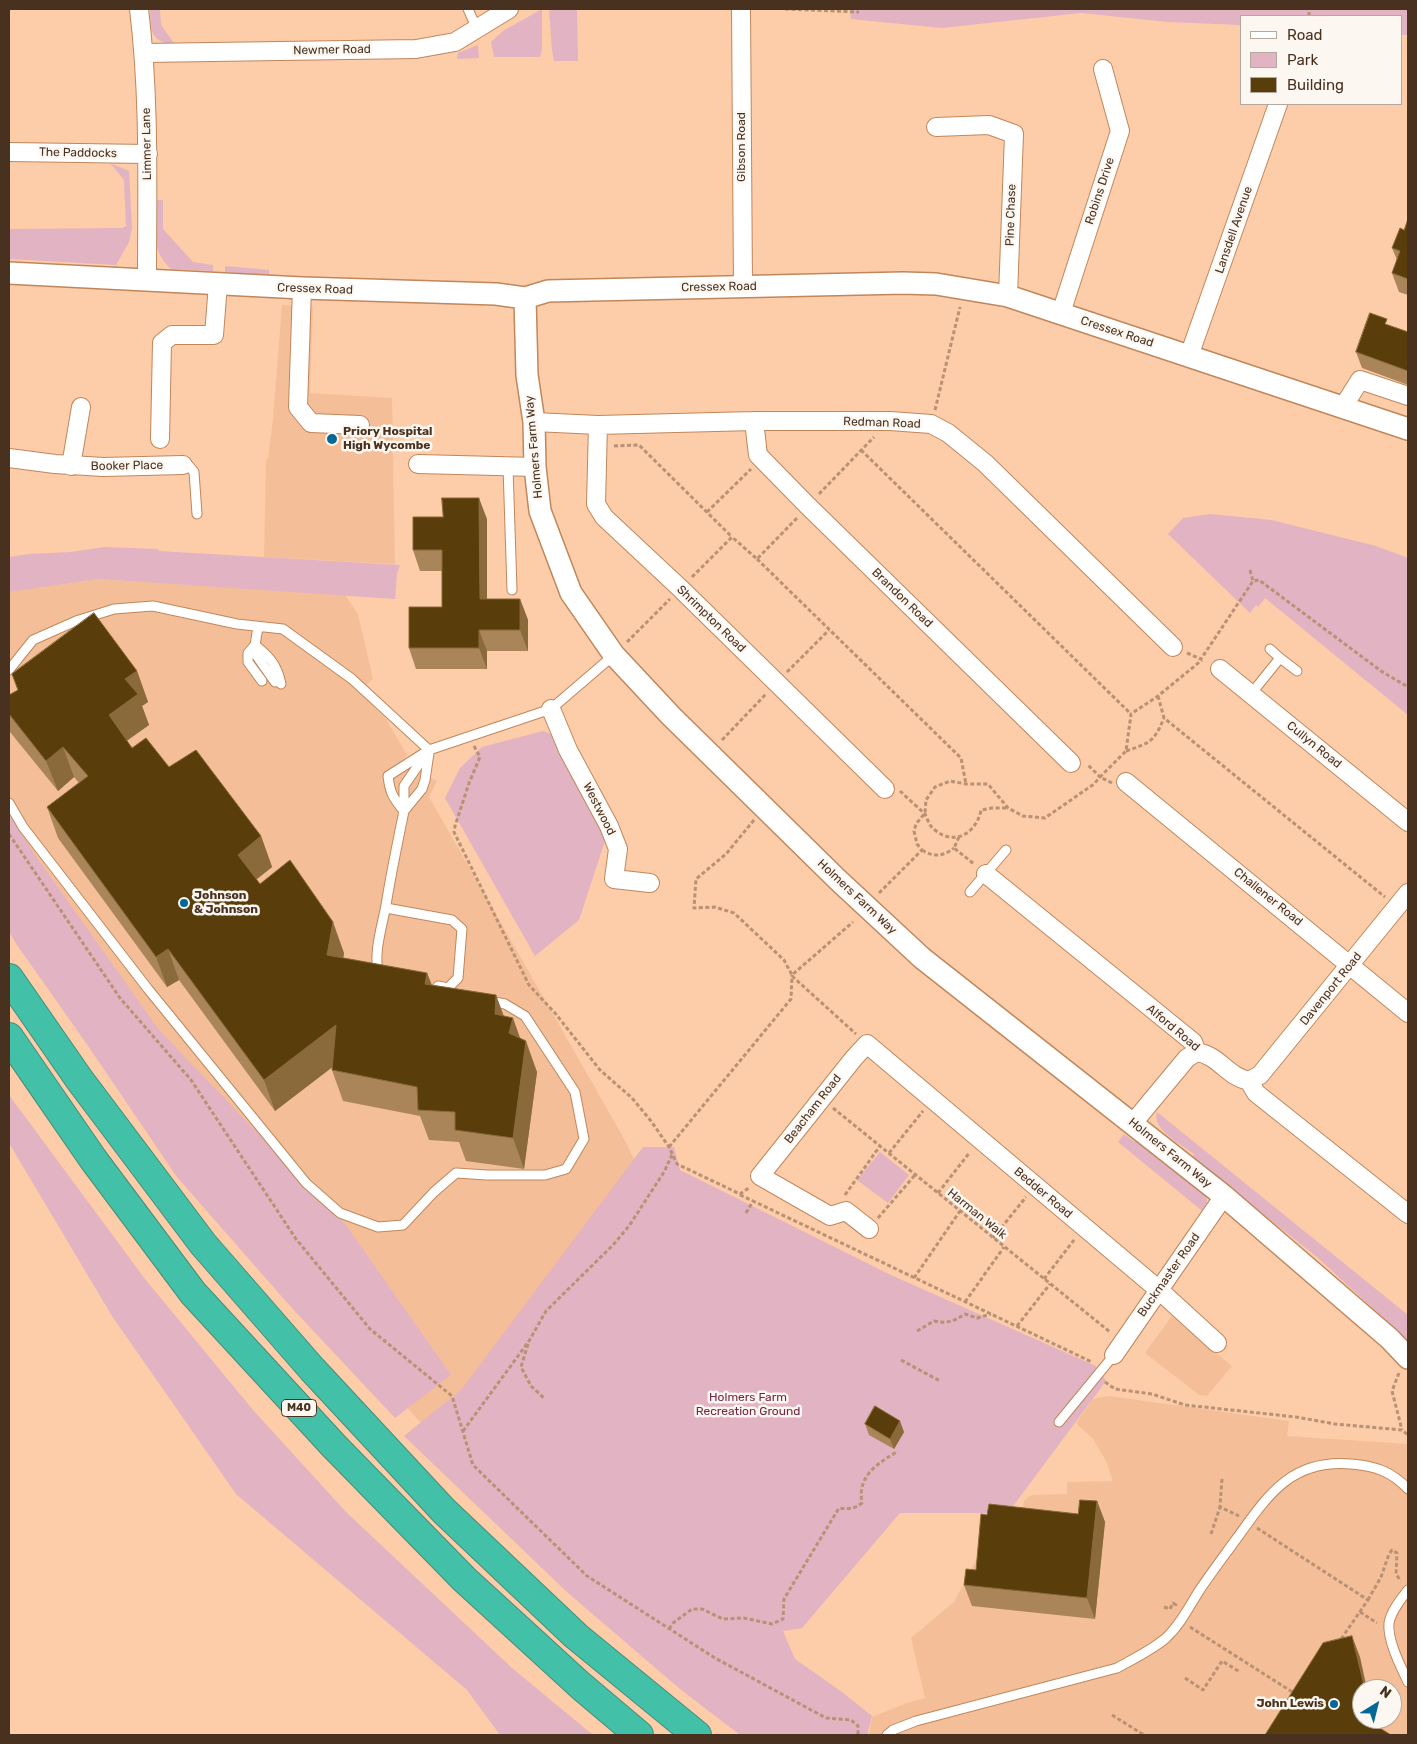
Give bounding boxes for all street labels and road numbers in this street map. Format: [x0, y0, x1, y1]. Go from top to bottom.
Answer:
street label: Newmer Road [293, 42, 371, 58]
street label: Limmer Lane [139, 108, 155, 180]
street label: Gibson Road [735, 112, 749, 182]
street label: The Paddocks [39, 145, 117, 161]
street label: Robins Drive [1082, 156, 1118, 226]
street label: Pine Chase [1003, 184, 1019, 246]
street label: Lansdell Avenue [1212, 184, 1256, 276]
street label: Cressex Road [681, 279, 757, 295]
street label: Cressex Road [277, 280, 353, 298]
street label: Cressex Road [1079, 313, 1155, 351]
street label: Holmers Farm Way [522, 395, 546, 499]
street label: Redman Road [843, 414, 921, 432]
street label: Booker Place [91, 458, 163, 474]
street label: Brandon Road [869, 565, 935, 631]
street label: Shrimpton Road [674, 582, 748, 656]
street label: Cullyn Road [1284, 719, 1344, 771]
street label: Westwood [580, 780, 618, 838]
street label: Holmers Farm Way [814, 857, 900, 937]
street label: Challener Road [1231, 865, 1305, 929]
street label: Davenport Road [1297, 950, 1365, 1028]
street label: Alford Road [1143, 1001, 1203, 1055]
street label: Beacham Road [781, 1071, 845, 1147]
street label: Holmers Farm Way [1125, 1115, 1215, 1191]
street label: Bedder Road [1011, 1164, 1075, 1222]
street label: Harman Walk [944, 1186, 1010, 1242]
street label: Buckmaster Road [1135, 1230, 1203, 1320]
road number: M40 [282, 1400, 316, 1416]

